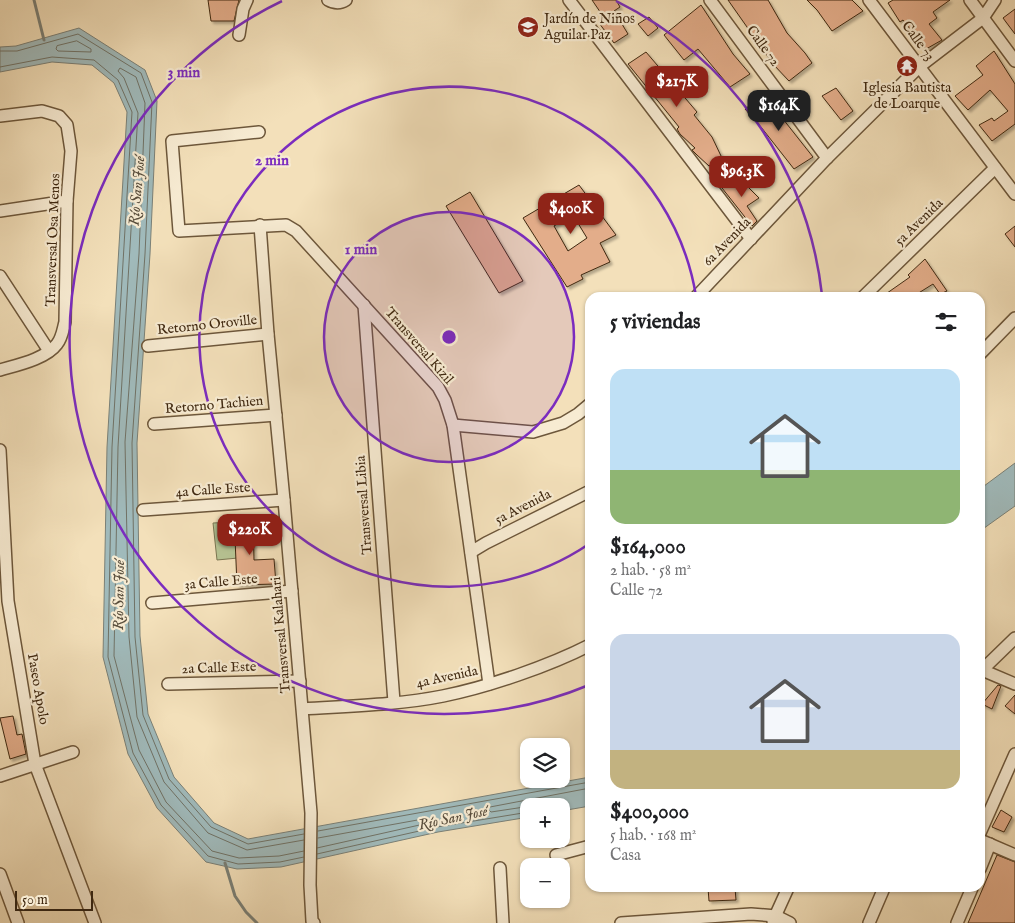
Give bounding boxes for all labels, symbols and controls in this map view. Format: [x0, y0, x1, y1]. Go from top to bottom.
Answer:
place label: Jardín de Niños Aguilar Paz [542, 10, 635, 44]
school or university icon: Jardín de Niños Aguilar Paz [516, 15, 540, 39]
street label: Calle 73 [898, 18, 938, 64]
street label: Calle 72 [742, 22, 784, 70]
temple icon: Iglesia Bautista de Loarque [895, 54, 919, 78]
text: 3 min [168, 63, 200, 82]
pin: $217K [642, 66, 712, 108]
text: $217K [656, 72, 698, 92]
place label: Iglesia Bautista de Loarque [863, 79, 952, 113]
pin: $164K [744, 90, 814, 132]
text: $164K [759, 96, 799, 116]
text: 2 min [255, 151, 289, 170]
water label: Río San José [124, 152, 150, 227]
pin: $96.3K [701, 156, 783, 198]
text: $96.3K [720, 162, 764, 182]
street label: Transversal Osa Menos [42, 173, 64, 307]
pin: $400K [536, 192, 606, 235]
street label: 5a Avenida [891, 194, 948, 250]
text: $400K [549, 199, 593, 219]
street label: 6a Avenida [699, 213, 755, 270]
text: 1 min [345, 240, 377, 259]
street label: Transversal Kizil [381, 304, 457, 388]
icon: filters [932, 308, 960, 336]
text: 5 viviendas [610, 309, 700, 336]
street label: Retorno Oroville [156, 311, 259, 339]
centre of rings [440, 328, 458, 346]
street label: Retorno Tachien [164, 392, 264, 418]
icon: home [740, 401, 830, 491]
street label: Transversal Libia [351, 454, 376, 555]
street label: 4a Calle Este [175, 478, 252, 502]
street label: 5a Avenida [492, 485, 555, 529]
pin: $220K [215, 514, 285, 556]
text: $220K [228, 520, 272, 540]
text: $164,000 [610, 534, 686, 561]
water label: Río San José [109, 557, 129, 630]
text: 2 hab. · 58 m² [610, 561, 691, 581]
street label: 3a Calle Este [184, 570, 259, 594]
street label: Transversal Kalahari [267, 576, 295, 694]
text: Calle 72 [610, 581, 663, 601]
street label: Paseo Apolo [23, 652, 53, 726]
street label: 2a Calle Este [181, 658, 257, 678]
street label: 4a Avenida [415, 662, 480, 692]
icon: home [740, 666, 830, 756]
map controls [520, 738, 570, 908]
button: layers [520, 738, 570, 788]
button: + [520, 798, 570, 848]
text: $400,000 [610, 799, 689, 826]
water label: Río San José [417, 801, 492, 835]
text: 5 hab. · 168 m² [610, 826, 697, 846]
text: Casa [610, 846, 641, 866]
button: − [520, 858, 570, 908]
scale bar [15, 888, 92, 911]
text: 50 m [22, 891, 48, 909]

